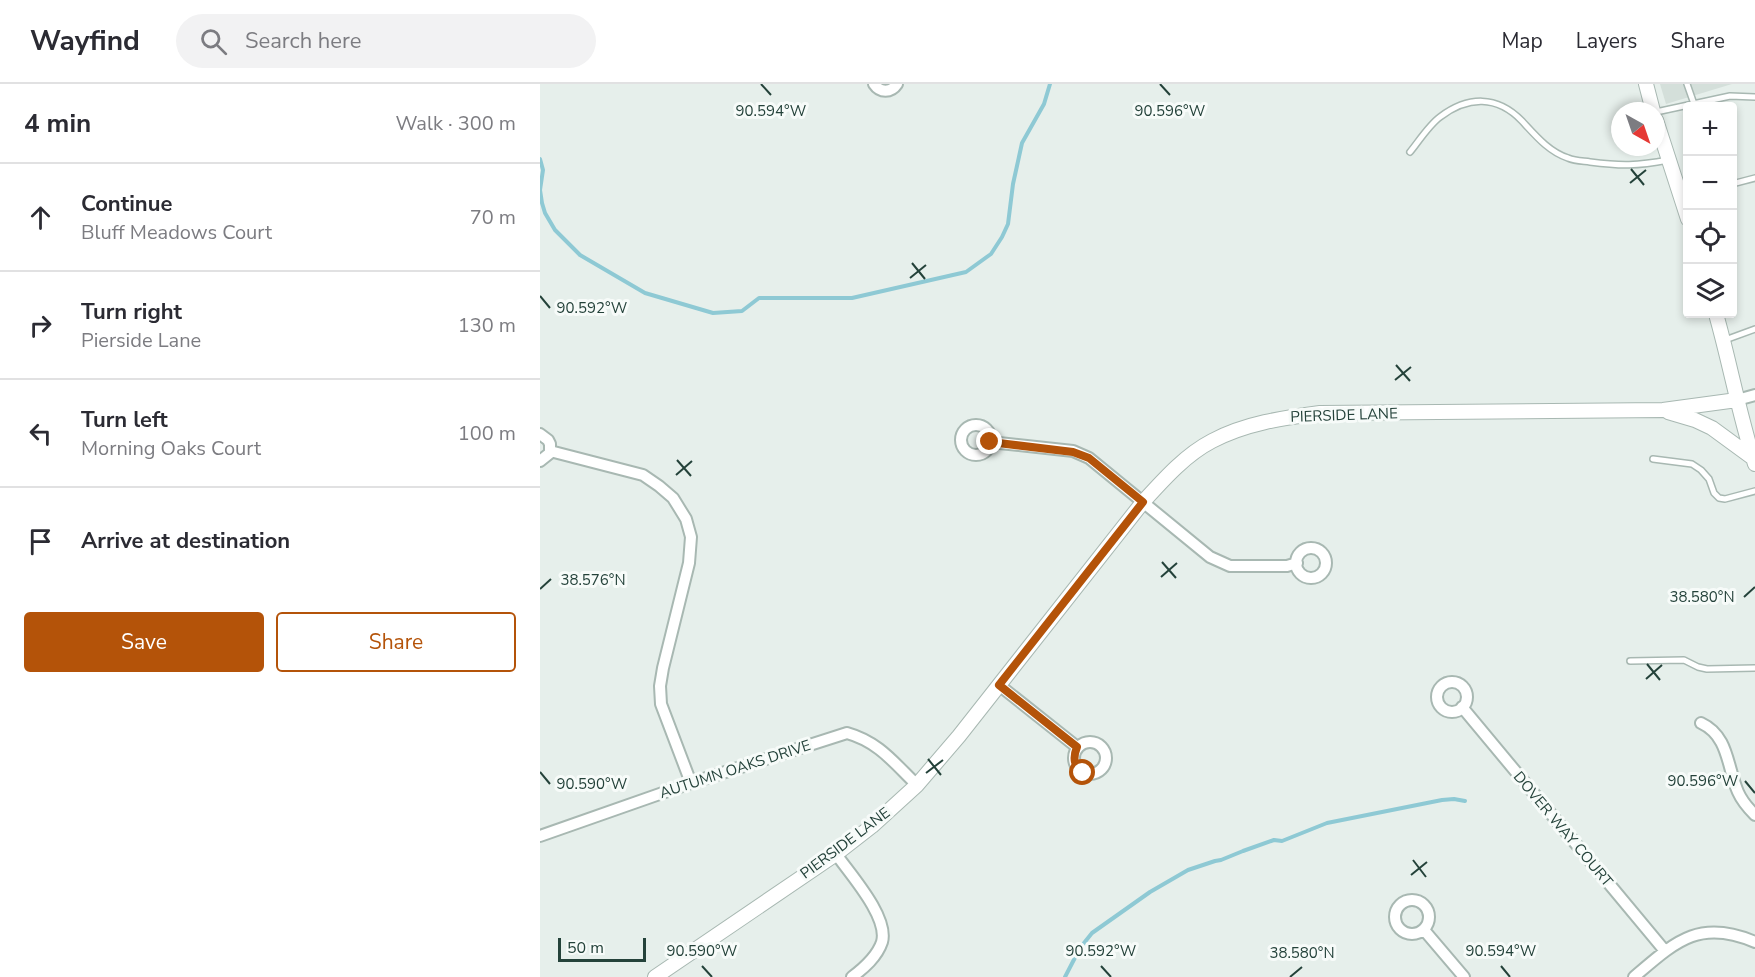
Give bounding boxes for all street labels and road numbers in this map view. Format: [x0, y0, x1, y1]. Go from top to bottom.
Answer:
street label: PIERSIDE LANE [1290, 403, 1398, 427]
street label: AUTUMN OAKS DRIVE [657, 735, 813, 803]
street label: DOVER WAY COURT [1509, 767, 1617, 891]
street label: PIERSIDE LANE [796, 803, 894, 883]

